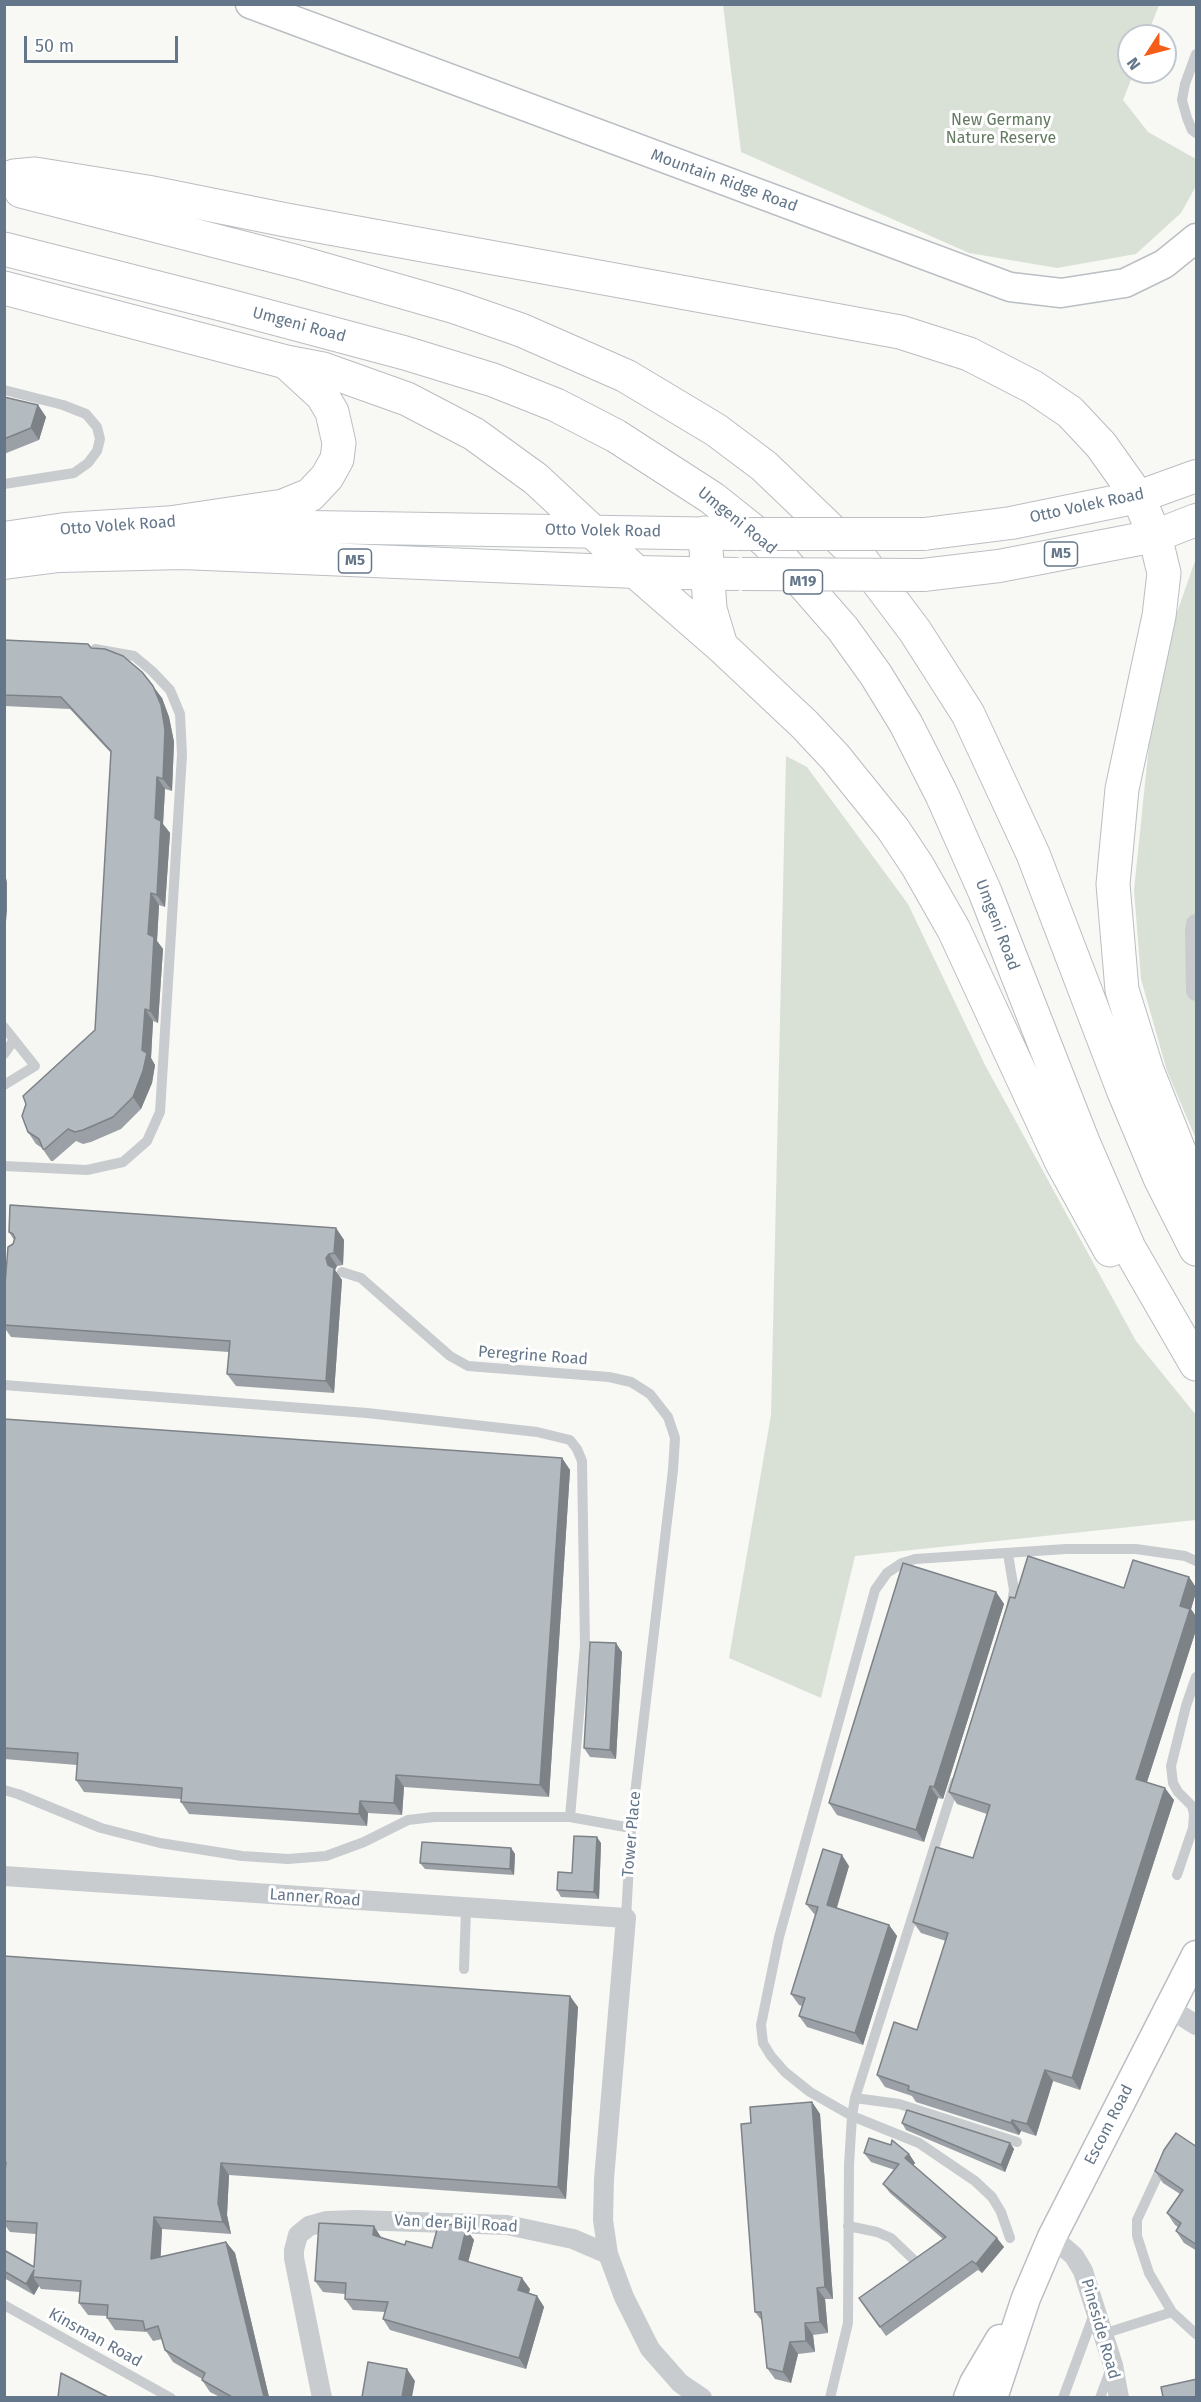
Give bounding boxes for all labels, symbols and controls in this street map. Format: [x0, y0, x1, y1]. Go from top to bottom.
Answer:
scale bar [27, 24, 182, 62]
north arrow [1117, 24, 1177, 84]
text: 50 m [35, 35, 74, 57]
text: N [1123, 54, 1144, 74]
park label: New Germany Nature Reserve [946, 111, 1056, 149]
street label: Mountain Ridge Road [648, 146, 800, 216]
street label: Umgeni Road [250, 303, 348, 347]
street label: Umgeni Road [694, 483, 780, 559]
street label: Otto Volek Road [1028, 485, 1146, 527]
street label: Otto Volek Road [59, 512, 177, 540]
street label: Otto Volek Road [545, 520, 661, 542]
road number: M5 [1044, 542, 1078, 566]
road number: M5 [338, 549, 372, 573]
road number: M19 [784, 570, 822, 594]
street label: Umgeni Road [971, 877, 1023, 973]
street label: Peregrine Road [477, 1343, 589, 1369]
street label: Tower Place [619, 1790, 645, 1878]
street label: Lanner Road [269, 1885, 361, 1911]
street label: Escom Road [1081, 2082, 1137, 2168]
street label: Van der Bijl Road [394, 2211, 518, 2237]
street label: Pineside Road [1077, 2277, 1123, 2381]
street label: Kinsman Road [45, 2304, 145, 2372]

